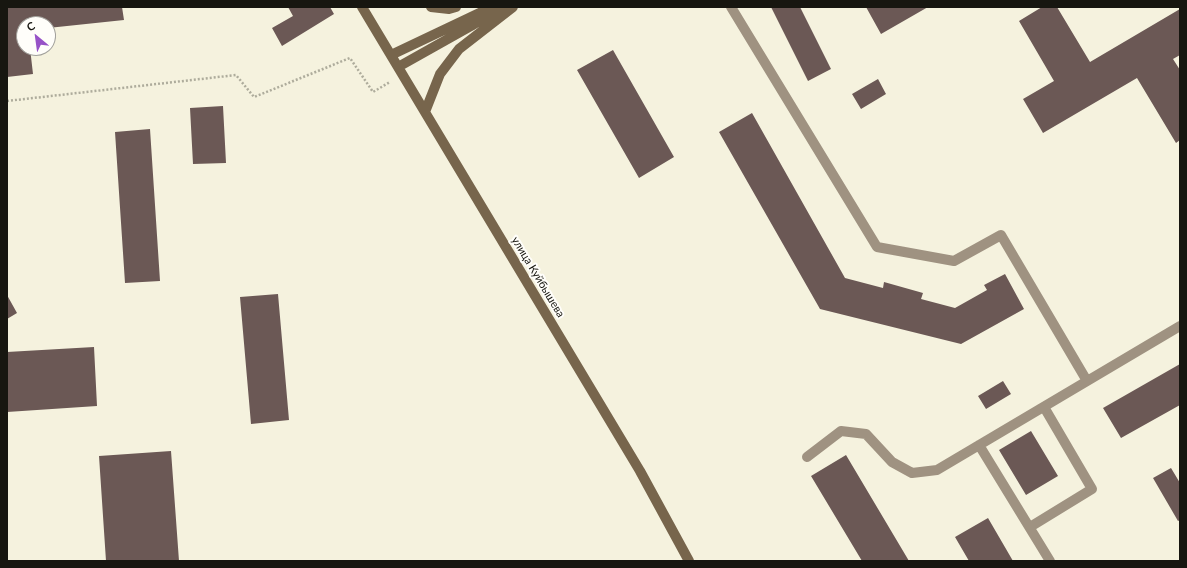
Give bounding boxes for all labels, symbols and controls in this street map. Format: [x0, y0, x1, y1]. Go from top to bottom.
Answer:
north arrow [16, 16, 56, 56]
text: С [24, 18, 37, 33]
street label: улица Куйбышева [509, 234, 567, 320]

